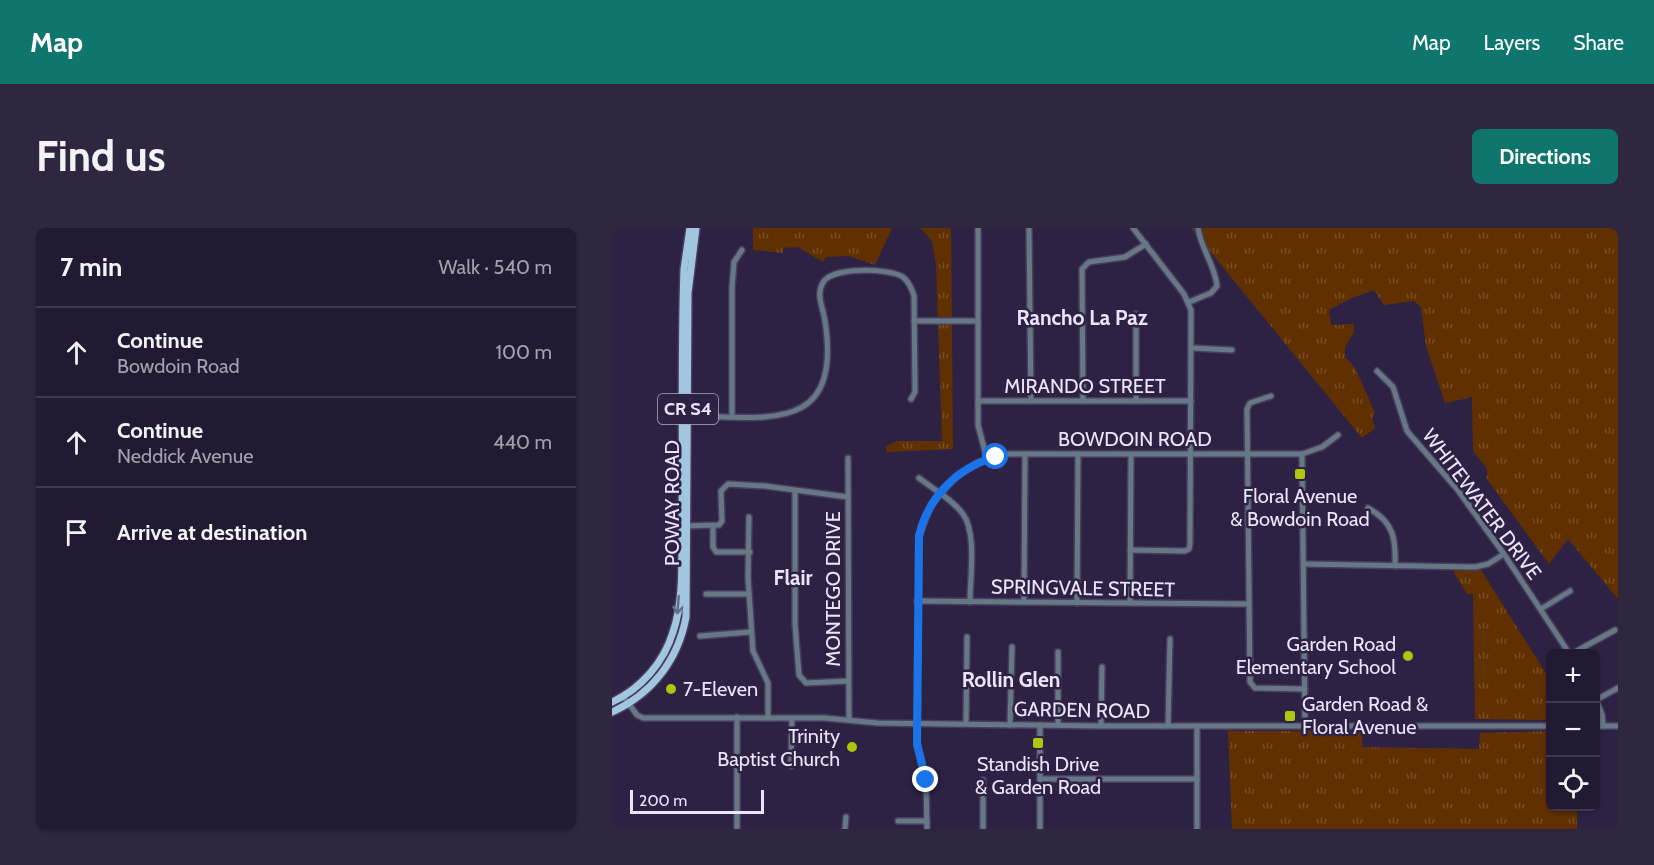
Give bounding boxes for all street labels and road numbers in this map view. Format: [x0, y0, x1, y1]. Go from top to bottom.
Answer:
street label: MIRANDO STREET [1004, 374, 1166, 398]
road number: CR S4 [658, 394, 718, 424]
street label: WHITEWATER DRIVE [1417, 424, 1547, 584]
street label: BOWDOIN ROAD [1058, 427, 1212, 451]
street label: POWAY ROAD [660, 440, 684, 566]
street label: MONTEGO DRIVE [821, 511, 845, 667]
street label: SPRINGVALE STREET [991, 574, 1176, 602]
street label: GARDEN ROAD [1014, 697, 1150, 723]

